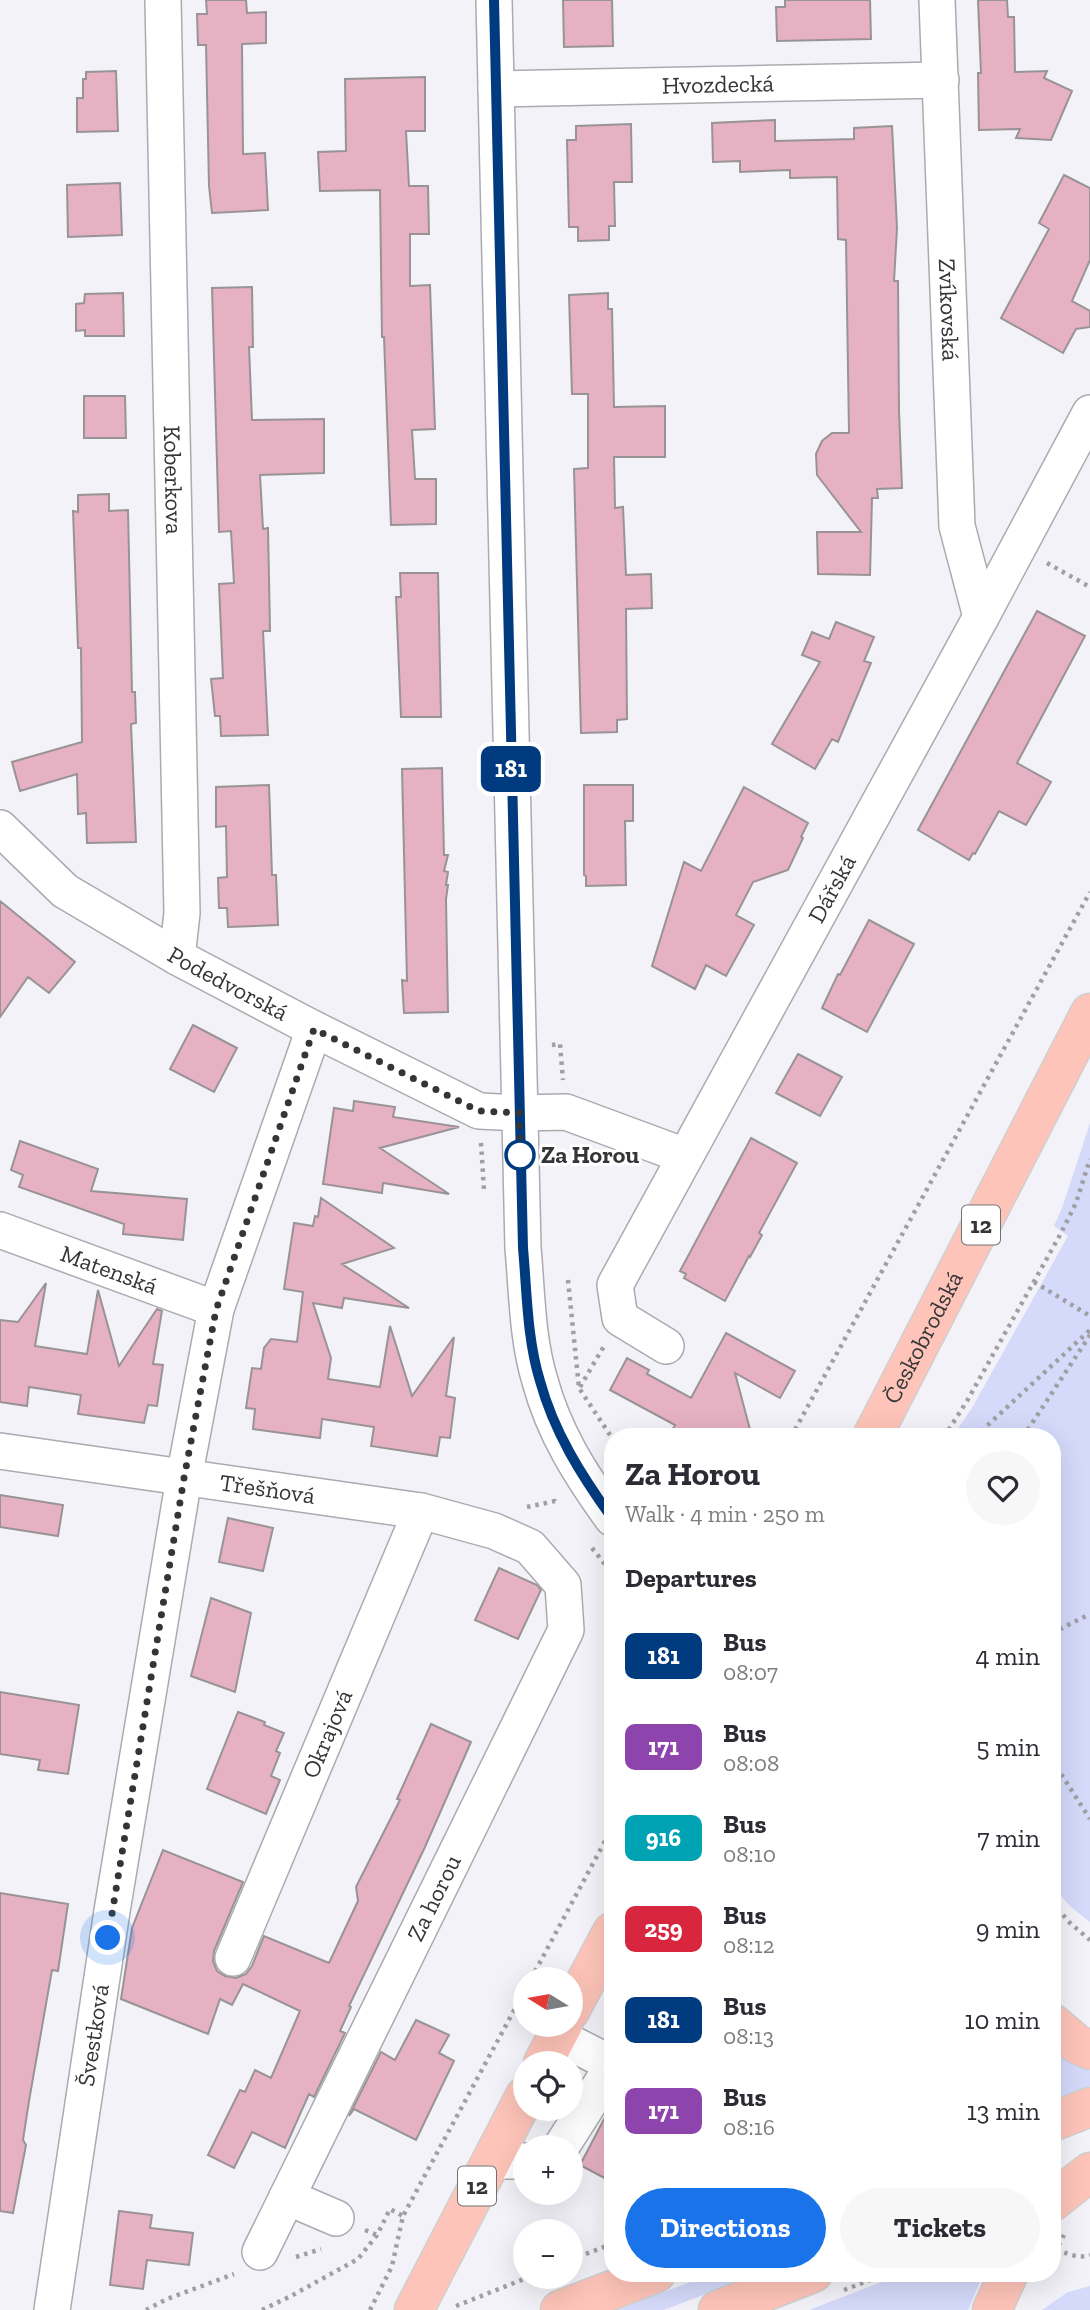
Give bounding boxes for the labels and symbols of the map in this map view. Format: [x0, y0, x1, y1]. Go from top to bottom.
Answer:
street label: Hvozdecká [662, 68, 775, 100]
street label: Zvíkovská [933, 258, 966, 362]
street label: Koberkova [158, 425, 189, 535]
line badge: 181 [471, 746, 551, 792]
street label: Dářská [801, 849, 862, 928]
street label: Podedvorská [163, 940, 294, 1027]
marker: Za Horou [505, 1140, 535, 1170]
place label: Za Horou [541, 1140, 639, 1169]
road number: 12 [962, 1206, 1000, 1244]
street label: Matenská [57, 1238, 162, 1300]
street label: Českobrodská [877, 1266, 969, 1408]
street label: Třešňová [218, 1467, 317, 1510]
street label: Okrajová [295, 1685, 358, 1782]
street label: Za horou [400, 1849, 467, 1946]
your location [90, 1920, 125, 1955]
north arrow [513, 1967, 583, 2037]
street label: Švestková [71, 1982, 115, 2088]
road number: 12 [458, 2166, 496, 2206]

